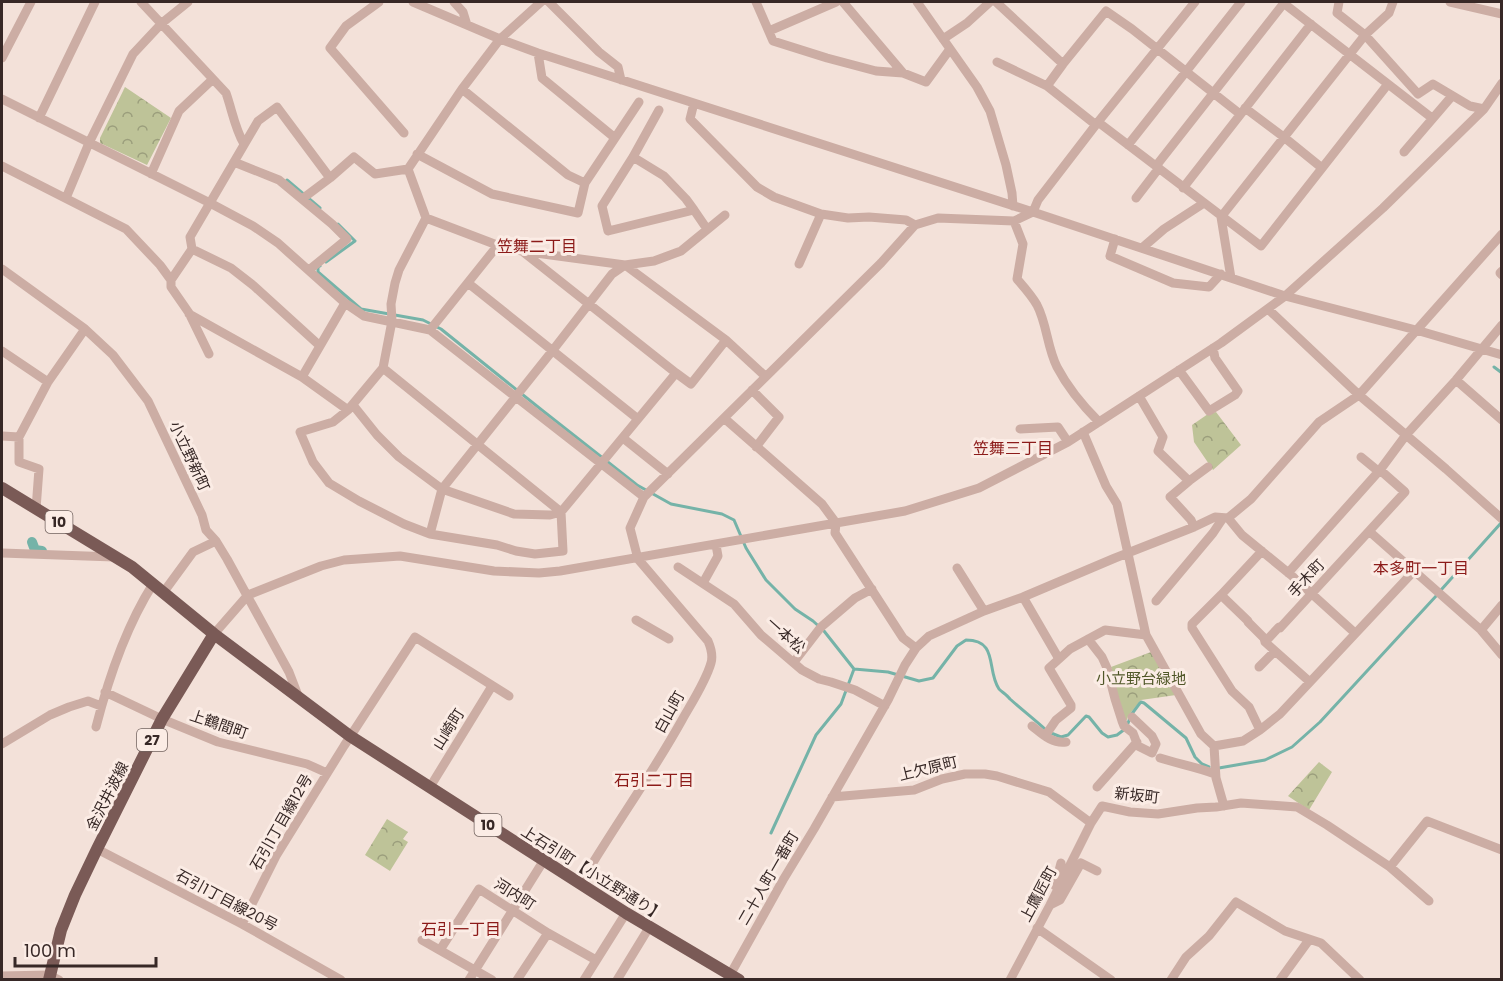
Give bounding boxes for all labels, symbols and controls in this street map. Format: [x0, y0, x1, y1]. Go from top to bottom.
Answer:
district label: 笠舞二丁目 [497, 235, 577, 258]
street label: 小立野新町 [165, 418, 215, 494]
district label: 笠舞三丁目 [973, 437, 1053, 460]
road number: 10 [46, 511, 72, 533]
street label: 手木町 [1283, 554, 1329, 602]
district label: 本多町一丁目 [1373, 557, 1469, 580]
street label: 一本松 [762, 612, 810, 658]
park label: 小立野台緑地 [1096, 668, 1186, 689]
street label: 白山町 [649, 687, 689, 737]
street label: 上鶴間町 [187, 704, 251, 744]
street label: 山崎町 [427, 704, 469, 754]
road number: 27 [137, 729, 167, 751]
street label: 上欠原町 [896, 751, 960, 785]
street label: 金沢井波線 [81, 758, 133, 834]
district label: 石引二丁目 [614, 769, 694, 792]
street label: 石引1丁目線12号 [245, 770, 317, 874]
street label: 新坂町 [1114, 782, 1160, 808]
road number: 10 [474, 814, 502, 836]
street label: 上石引町【小立野通り】 [517, 820, 669, 926]
street label: 二十人町一番町 [733, 827, 803, 929]
street label: 上鷹匠町 [1015, 863, 1061, 925]
street label: 石引1丁目線20号 [172, 864, 282, 936]
street label: 河内町 [490, 873, 540, 915]
district label: 石引一丁目 [421, 918, 501, 941]
scale bar [15, 930, 156, 968]
text: 100 m [24, 938, 76, 963]

